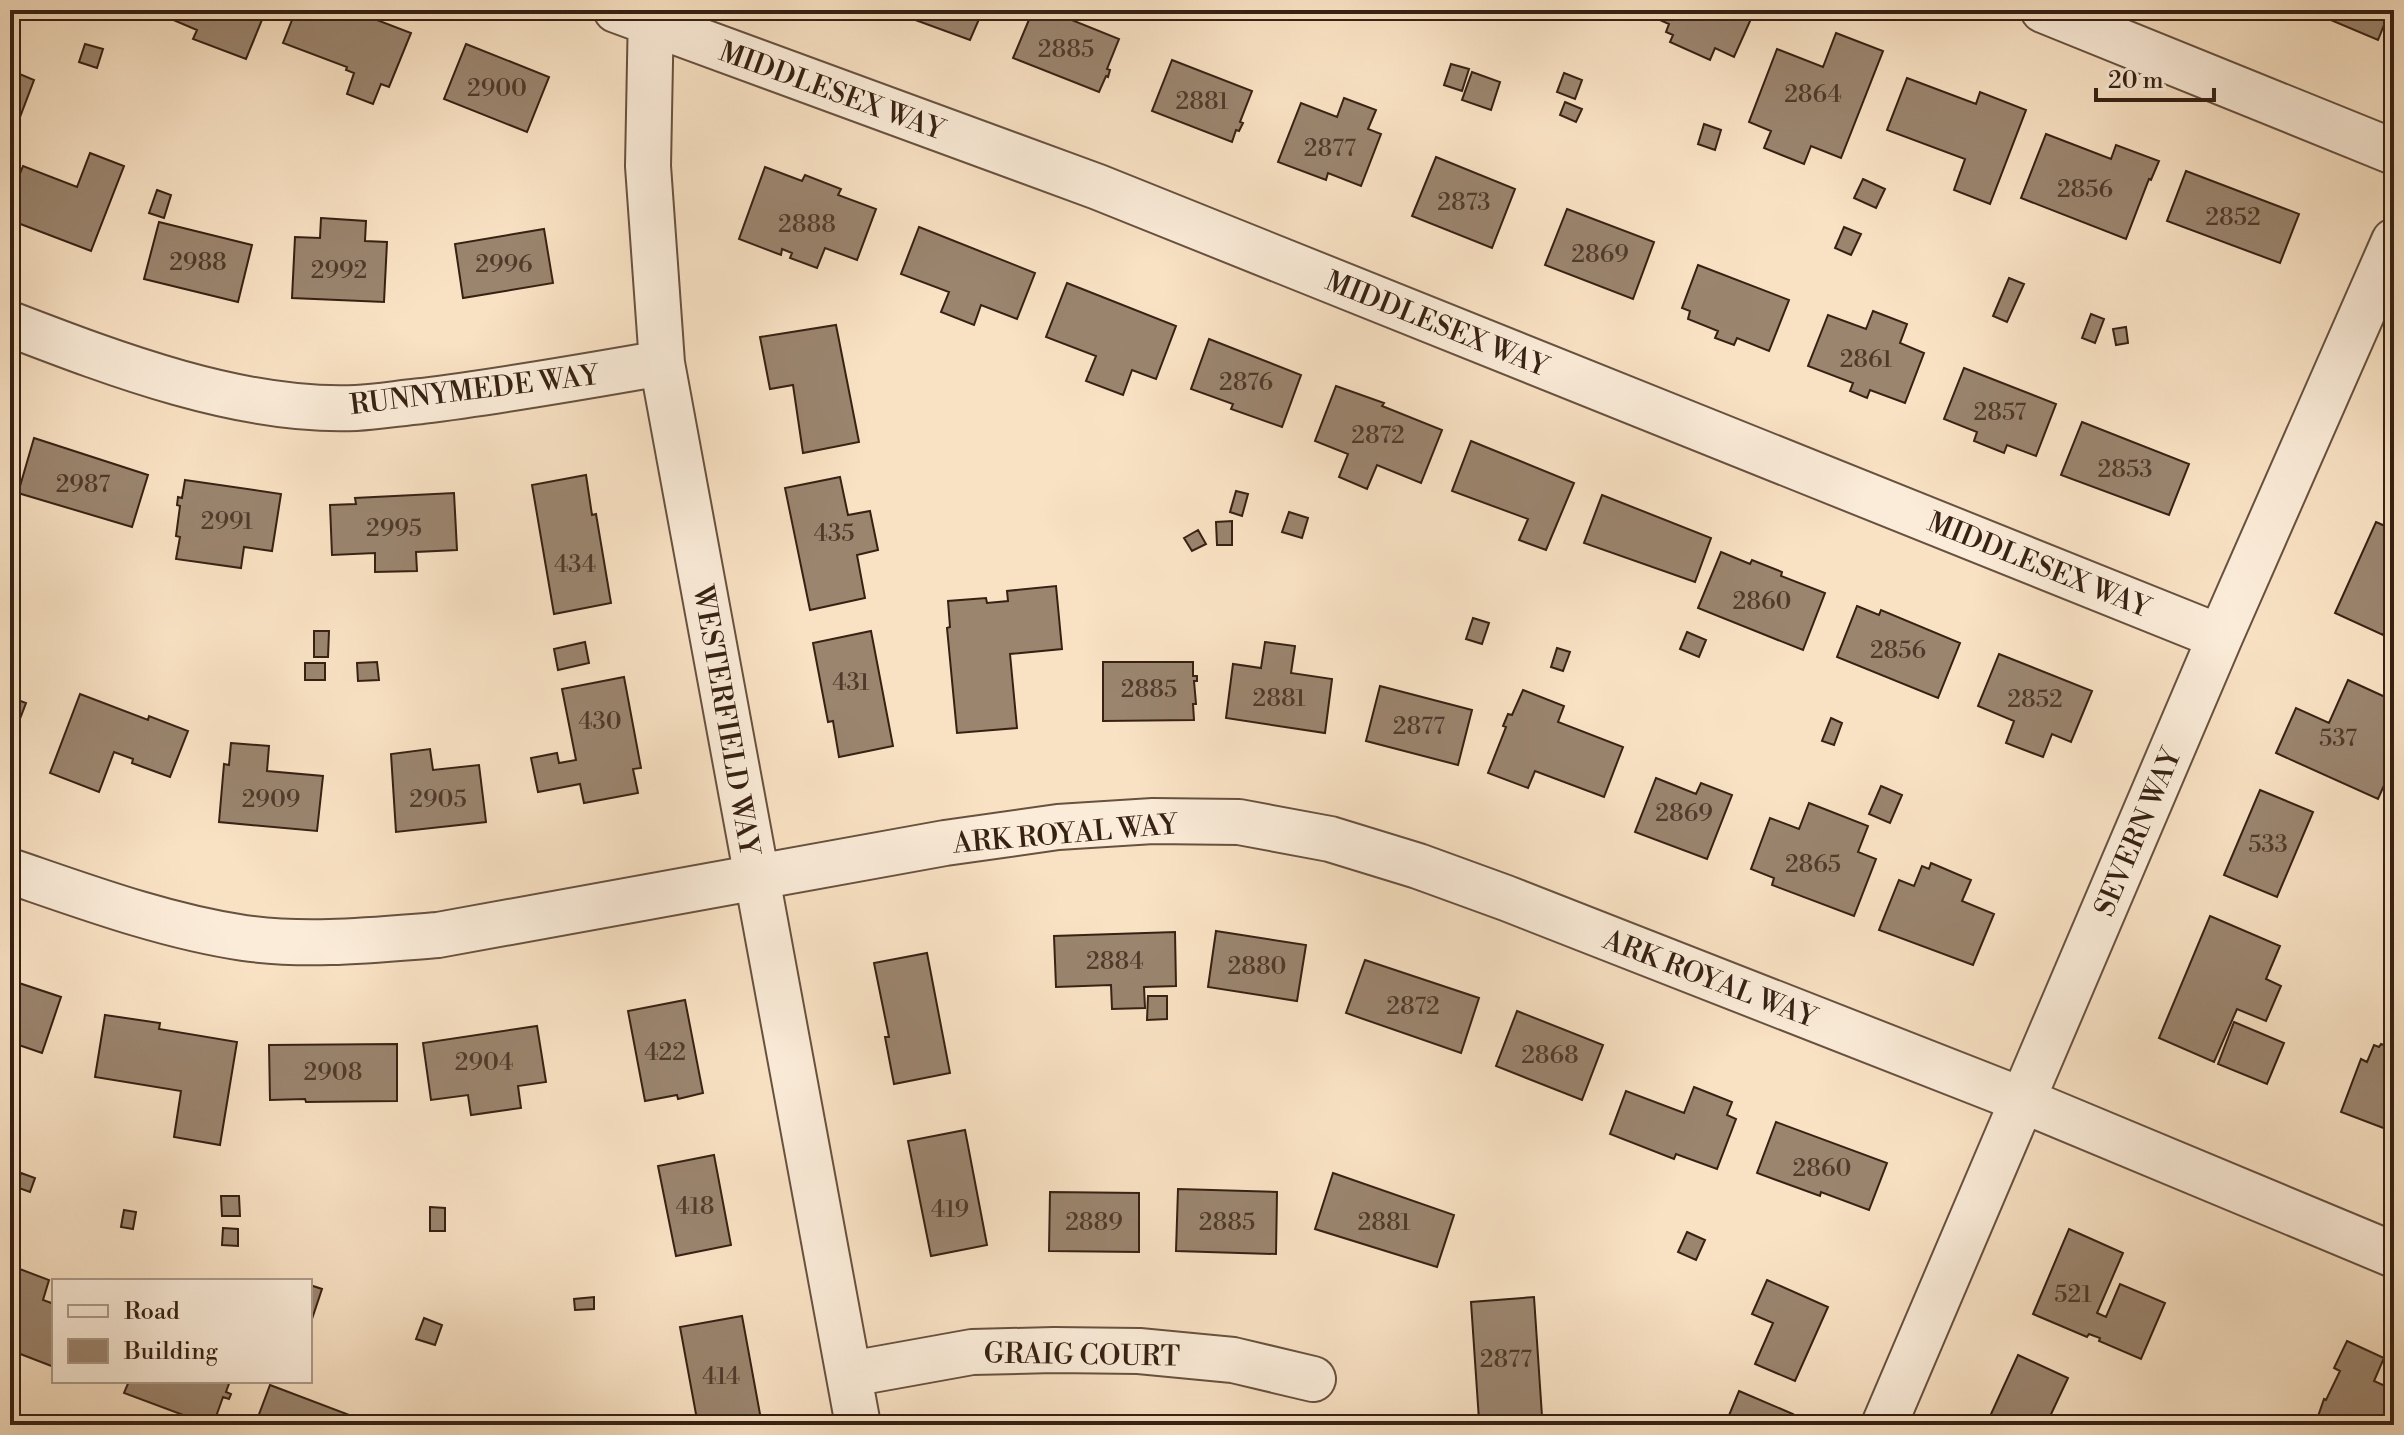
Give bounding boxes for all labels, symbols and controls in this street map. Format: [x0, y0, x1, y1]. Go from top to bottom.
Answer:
street label: MIDDLESEX WAY [714, 34, 950, 149]
house number: 2885 [1038, 35, 1094, 65]
scale bar [2096, 52, 2214, 102]
text: 20 m [2108, 66, 2164, 96]
house number: 2900 [467, 74, 527, 104]
house number: 2864 [1784, 80, 1842, 110]
house number: 2881 [1176, 87, 1229, 117]
house number: 2877 [1304, 134, 1356, 164]
house number: 2856 [2057, 175, 2113, 205]
house number: 2873 [1437, 188, 1491, 218]
house number: 2852 [2205, 203, 2261, 233]
house number: 2888 [778, 210, 836, 240]
house number: 2869 [1571, 240, 1629, 270]
house number: 2988 [169, 248, 227, 278]
house number: 2996 [475, 250, 533, 280]
house number: 2992 [311, 256, 367, 286]
street label: MIDDLESEX WAY [1320, 264, 1554, 386]
house number: 2861 [1840, 345, 1893, 375]
street label: RUNNYMEDE WAY [348, 358, 602, 423]
house number: 2876 [1219, 368, 1273, 398]
house number: 2857 [1974, 398, 2026, 428]
house number: 2872 [1351, 421, 1405, 451]
house number: 2853 [2098, 455, 2152, 485]
house number: 2987 [56, 470, 110, 500]
street label: MIDDLESEX WAY [1922, 505, 2156, 627]
house number: 2991 [201, 507, 254, 537]
house number: 2995 [366, 514, 422, 544]
house number: 435 [814, 519, 854, 549]
house number: 434 [554, 550, 596, 580]
street label: WESTERFIELD WAY [684, 582, 767, 859]
house number: 2860 [1733, 587, 1791, 617]
house number: 2856 [1870, 636, 1926, 666]
house number: 431 [832, 668, 870, 698]
house number: 2885 [1121, 675, 1177, 705]
house number: 2881 [1253, 684, 1306, 714]
house number: 2852 [2007, 685, 2063, 715]
house number: 430 [578, 707, 622, 737]
house number: 2877 [1393, 712, 1445, 742]
house number: 537 [2319, 724, 2357, 754]
street label: SEVERN WAY [2087, 742, 2190, 922]
house number: 2909 [242, 785, 300, 815]
house number: 2905 [409, 785, 467, 815]
house number: 2869 [1655, 799, 1713, 829]
street label: ARK ROYAL WAY [950, 807, 1180, 862]
house number: 533 [2248, 830, 2288, 860]
house number: 2865 [1785, 850, 1841, 880]
street label: ARK ROYAL WAY [1597, 922, 1822, 1037]
house number: 2884 [1086, 947, 1144, 977]
house number: 2880 [1227, 952, 1287, 982]
house number: 2872 [1386, 992, 1440, 1022]
house number: 422 [644, 1038, 686, 1068]
house number: 2868 [1521, 1041, 1579, 1071]
house number: 2904 [455, 1048, 513, 1078]
house number: 2908 [304, 1058, 362, 1088]
house number: 2860 [1793, 1154, 1851, 1184]
house number: 418 [676, 1192, 714, 1222]
house number: 419 [931, 1195, 969, 1225]
house number: 2889 [1065, 1208, 1123, 1238]
house number: 2885 [1199, 1208, 1255, 1238]
house number: 2881 [1358, 1208, 1411, 1238]
legend [52, 1279, 312, 1383]
house number: 521 [2054, 1280, 2092, 1310]
text: Road [124, 1297, 180, 1327]
street label: GRAIG COURT [983, 1336, 1181, 1375]
text: Building [123, 1337, 218, 1367]
house number: 2877 [1480, 1345, 1532, 1375]
house number: 414 [702, 1362, 740, 1392]

